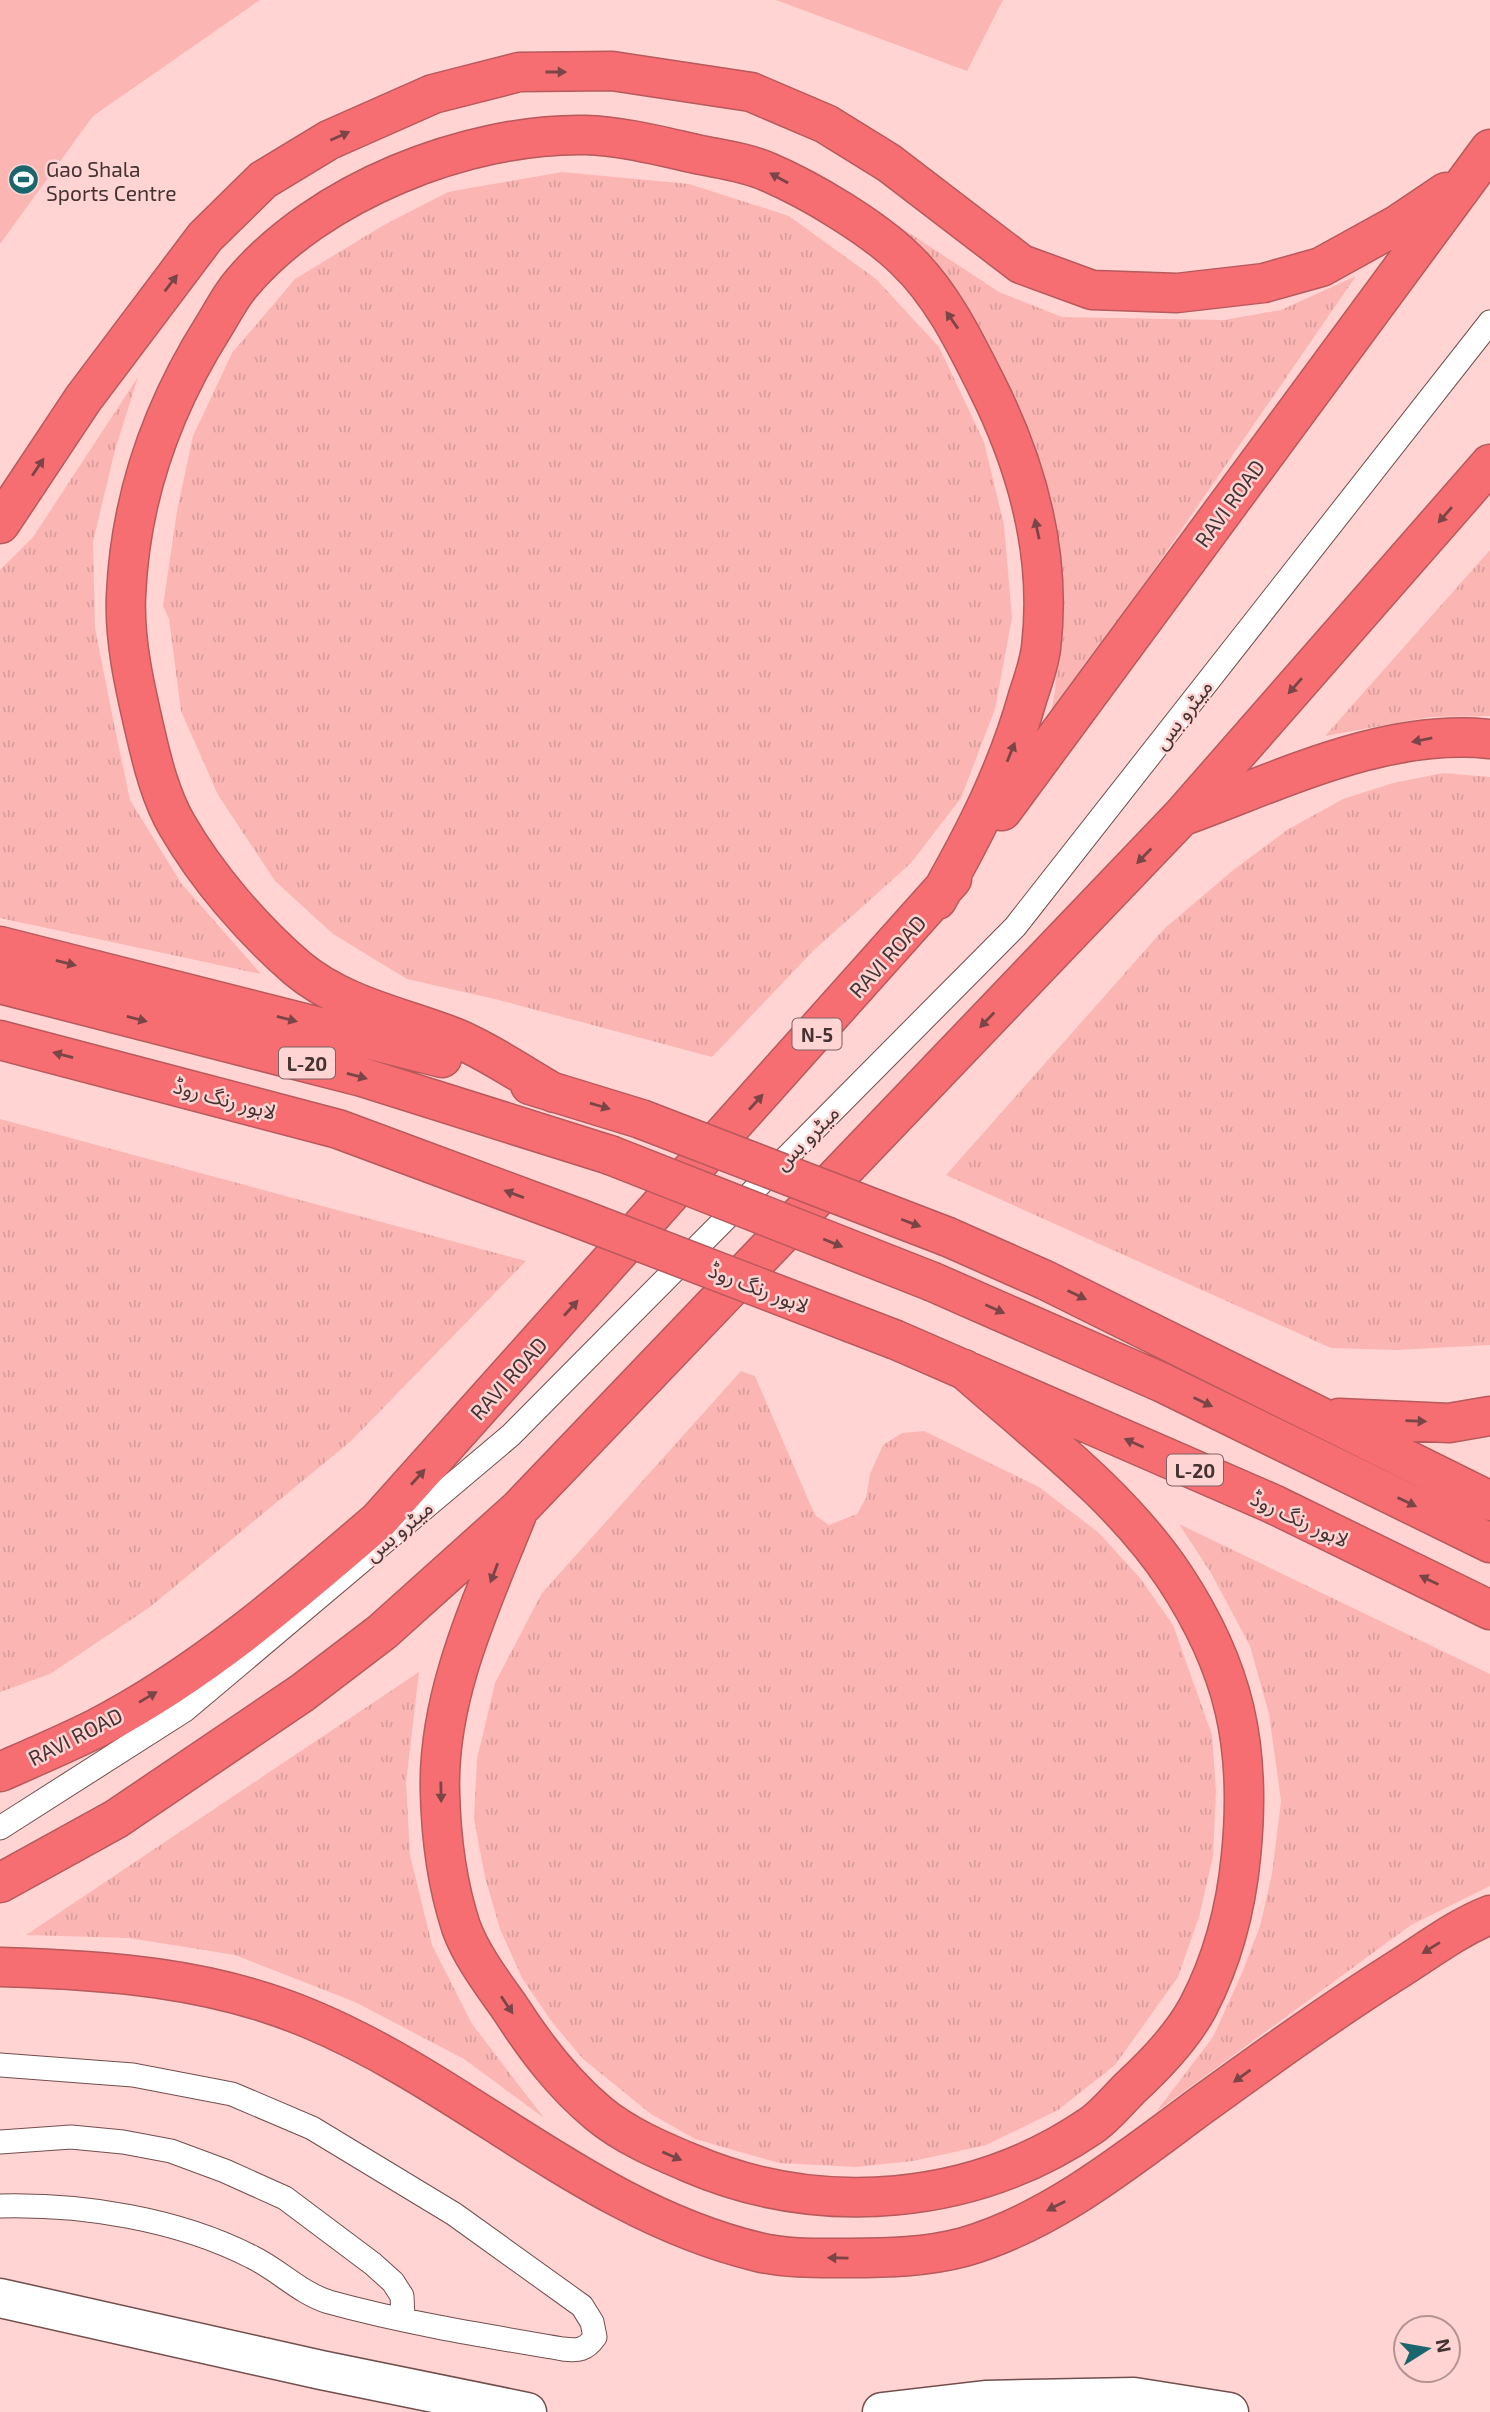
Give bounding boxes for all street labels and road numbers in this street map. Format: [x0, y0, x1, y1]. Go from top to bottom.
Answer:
street label: RAVI ROAD [1189, 454, 1269, 552]
street label: میٹرو بس [1147, 674, 1218, 754]
street label: RAVI ROAD [844, 910, 930, 1002]
road number: N-5 [792, 1018, 842, 1050]
road number: L-20 [279, 1048, 335, 1078]
street label: لاہور رنگ روڈ [171, 1072, 279, 1125]
street label: میٹرو بس [768, 1099, 844, 1175]
street label: لاہور رنگ روڈ [705, 1256, 813, 1318]
street label: RAVI ROAD [465, 1332, 551, 1424]
road number: L-20 [1167, 1454, 1223, 1486]
street label: لاہور رنگ روڈ [1247, 1484, 1353, 1552]
street label: میٹرو بس [359, 1494, 438, 1566]
street label: RAVI ROAD [24, 1702, 126, 1770]

